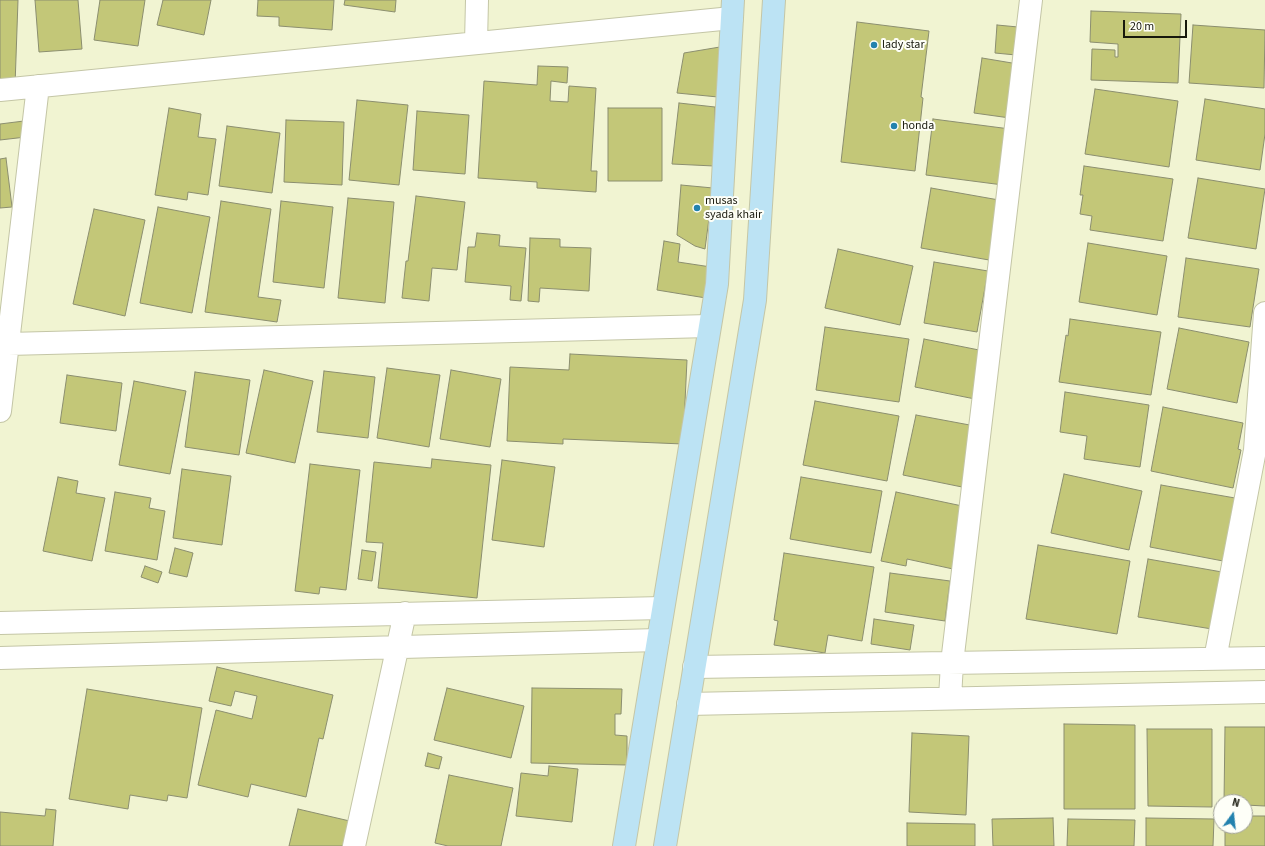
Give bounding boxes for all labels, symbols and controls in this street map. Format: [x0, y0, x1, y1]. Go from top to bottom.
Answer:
scale bar [1125, 12, 1189, 38]
text: 20 m [1130, 18, 1154, 35]
place label: lady star [882, 38, 925, 52]
marker: lady star [869, 40, 879, 50]
place label: honda [902, 119, 934, 133]
marker: honda [889, 121, 899, 131]
place label: musas syada khair [705, 194, 762, 222]
marker: musas syada khair [692, 203, 702, 213]
north arrow [1213, 794, 1253, 834]
text: N [1230, 795, 1241, 811]

